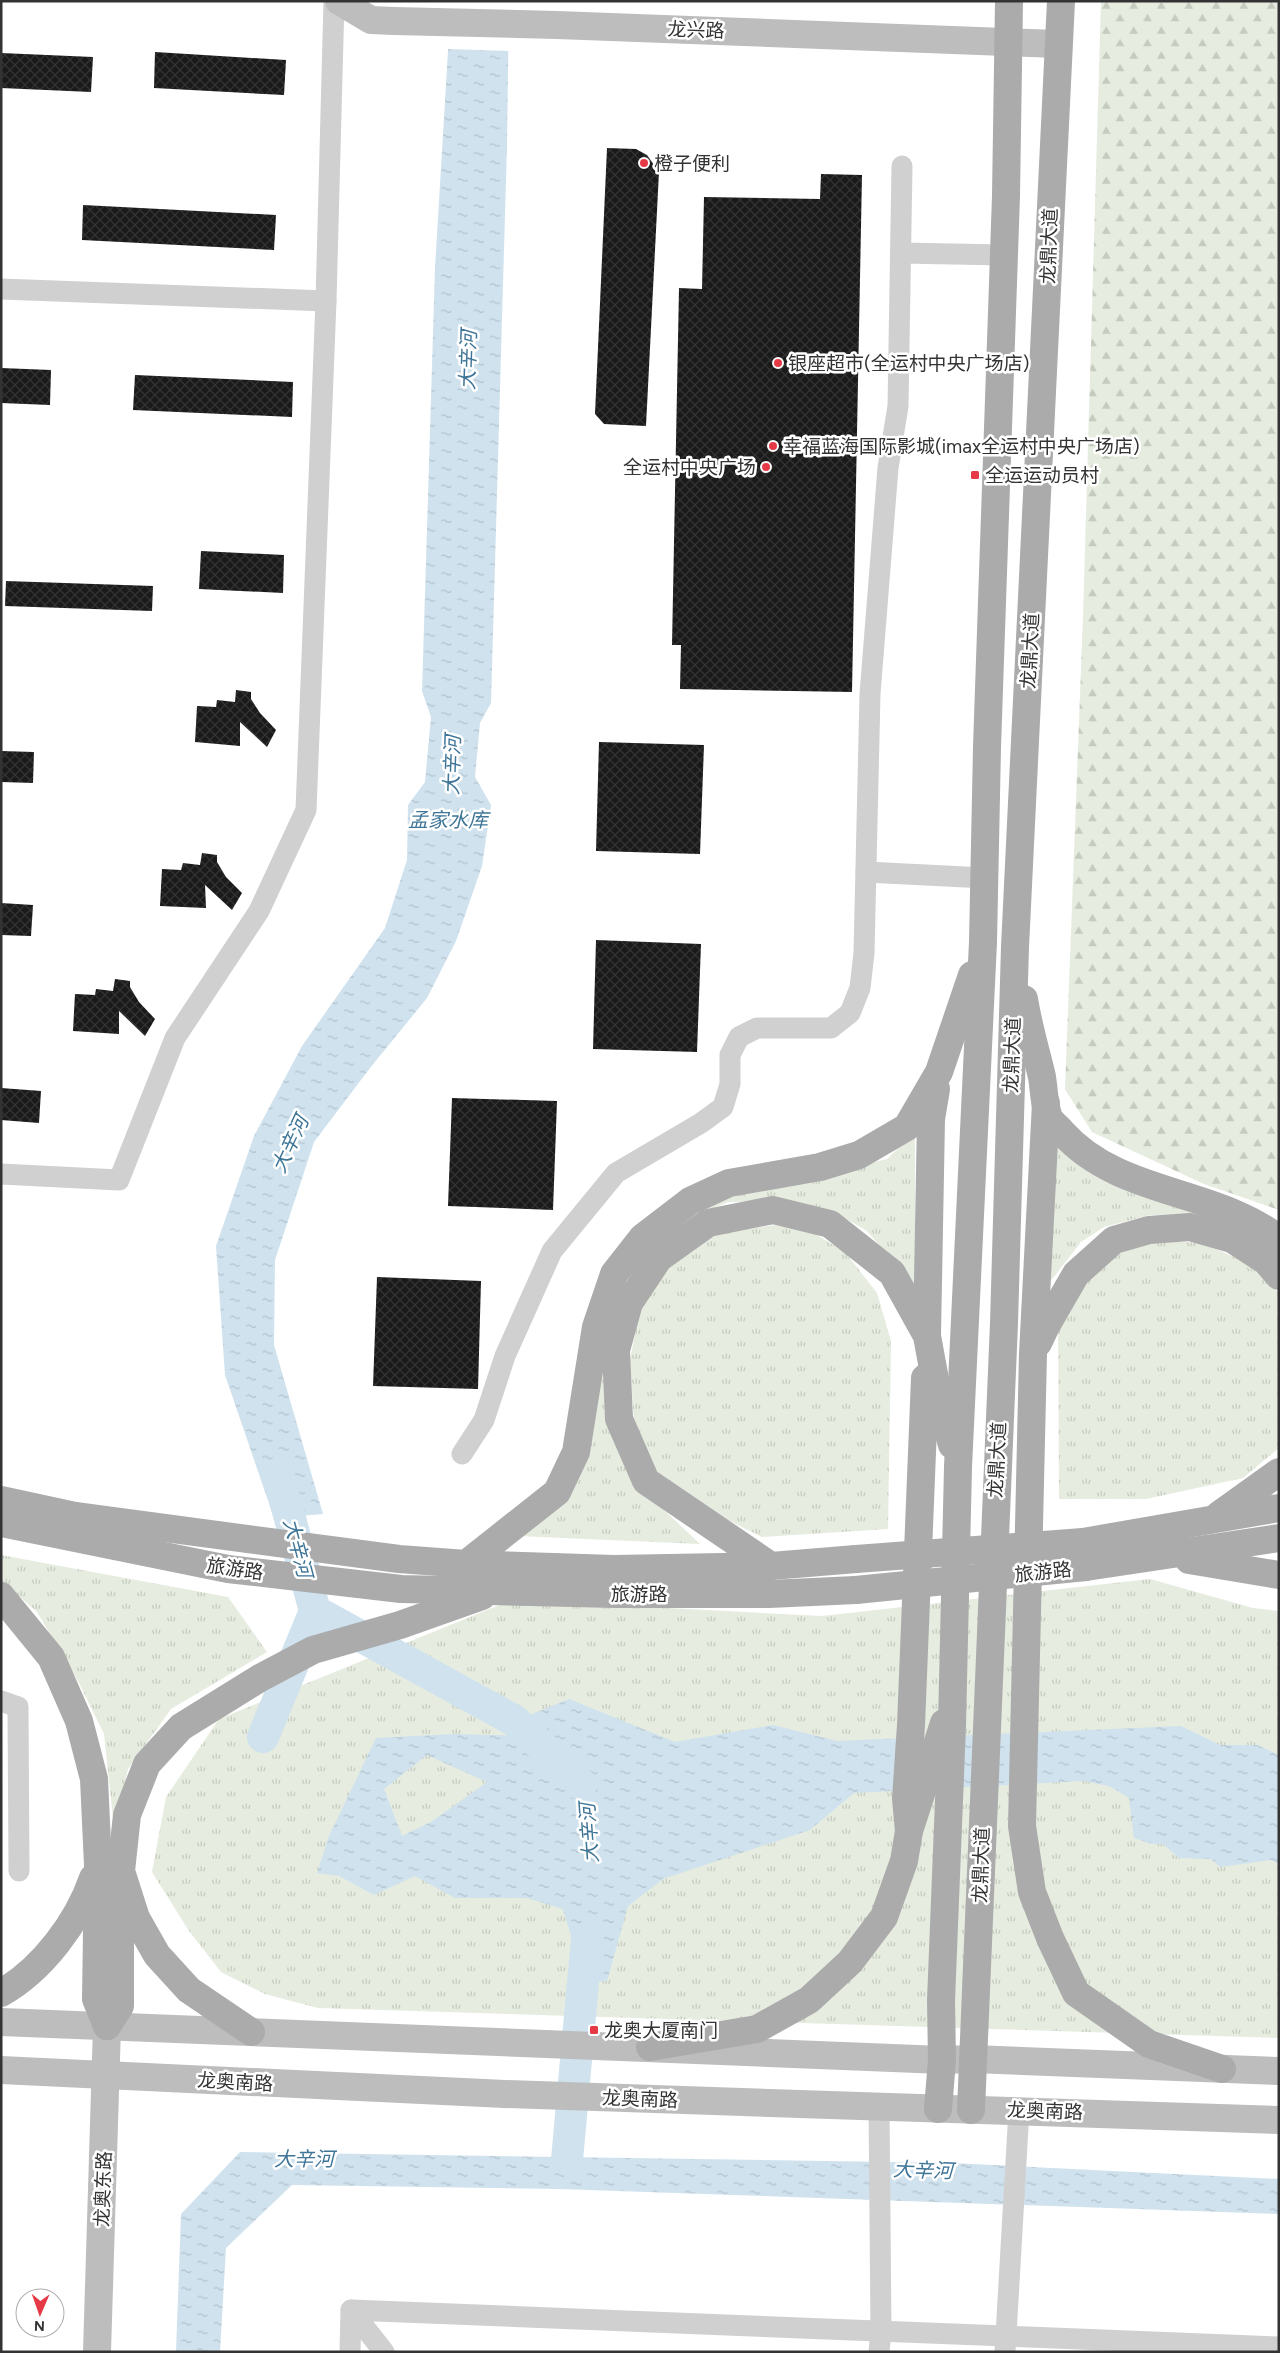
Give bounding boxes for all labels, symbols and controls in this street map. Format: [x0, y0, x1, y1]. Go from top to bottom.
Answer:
street label: 龙兴路 [667, 18, 725, 42]
place label: 橙子便利 [654, 152, 730, 175]
marker: 橙子便利 [638, 157, 650, 169]
street label: 龙鼎大道 [1036, 208, 1062, 284]
water label: 大辛河 [455, 326, 481, 390]
place label: 银座超市(全运村中央广场店) [788, 352, 1029, 375]
marker: 银座超市(全运村中央广场店) [772, 357, 784, 369]
place label: 幸福蓝海国际影城(imax全运村中央广场店) [783, 435, 1140, 458]
marker: 幸福蓝海国际影城(imax全运村中央广场店) [767, 440, 779, 452]
place label: 全运村中央广场 [623, 456, 756, 479]
marker: 全运村中央广场 [760, 461, 772, 473]
place label: 全运运动员村 [985, 464, 1099, 487]
marker: 全运运动员村 [969, 469, 981, 481]
street label: 龙鼎大道 [1017, 612, 1043, 690]
water label: 大辛河 [439, 731, 465, 795]
water label: 孟家水库 [408, 808, 491, 832]
street label: 龙鼎大道 [999, 1017, 1025, 1093]
water label: 大辛河 [266, 1108, 315, 1176]
street label: 龙鼎大道 [984, 1421, 1010, 1499]
water label: 大辛河 [279, 1516, 318, 1584]
street label: 旅游路 [205, 1554, 265, 1584]
street label: 旅游路 [1013, 1558, 1073, 1586]
street label: 旅游路 [610, 1583, 668, 1606]
water label: 大辛河 [575, 1798, 603, 1864]
street label: 龙鼎大道 [968, 1827, 994, 1903]
place label: 龙奥大厦南门 [604, 2019, 718, 2042]
marker: 龙奥大厦南门 [588, 2024, 600, 2036]
street label: 龙奥南路 [196, 2069, 274, 2095]
street label: 龙奥南路 [602, 2086, 678, 2112]
street label: 龙奥南路 [1007, 2098, 1083, 2124]
water label: 大辛河 [274, 2147, 338, 2171]
street label: 龙奥东路 [90, 2151, 116, 2227]
water label: 大辛河 [893, 2157, 957, 2183]
north arrow [15, 2288, 65, 2338]
text: N [34, 2317, 45, 2334]

